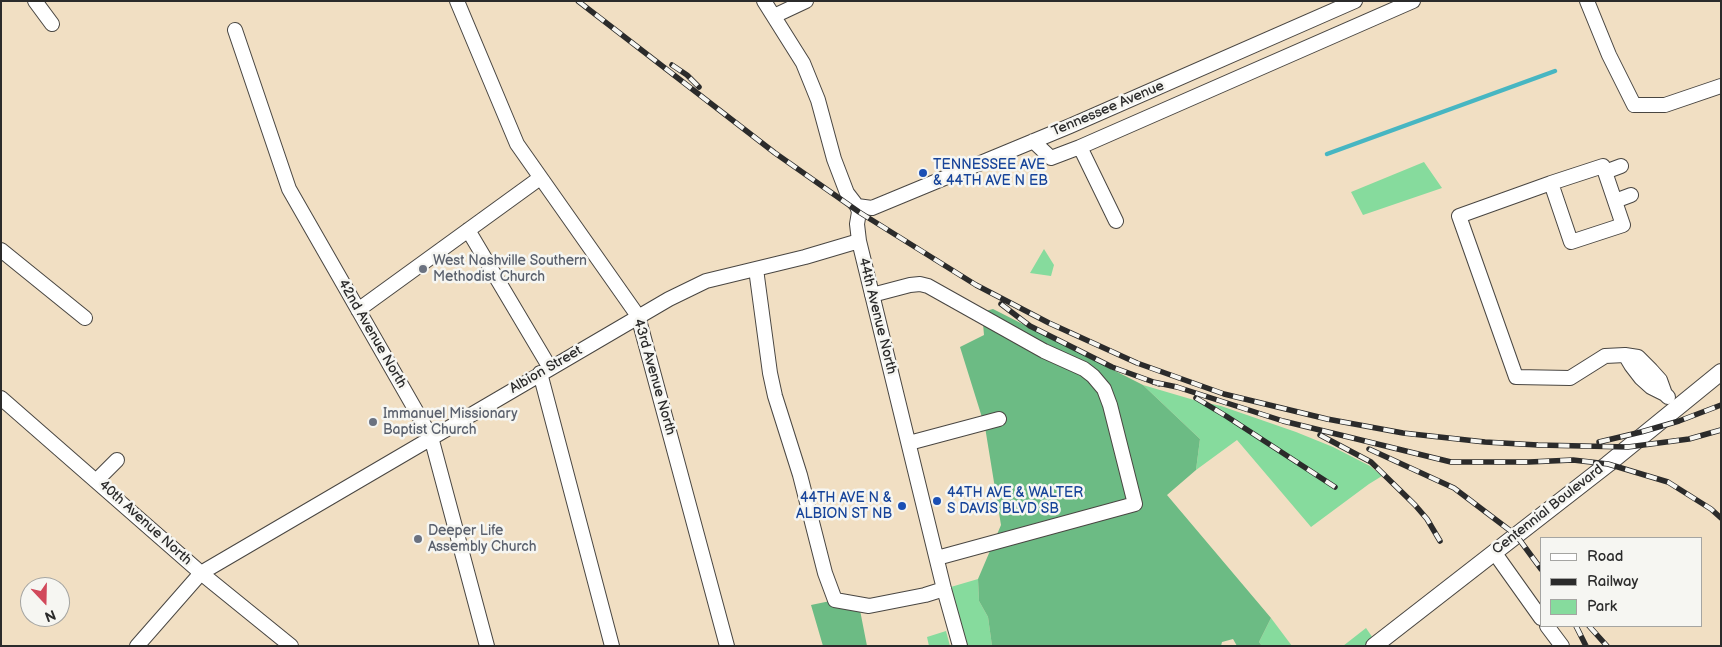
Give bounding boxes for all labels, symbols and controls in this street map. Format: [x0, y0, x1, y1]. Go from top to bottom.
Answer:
street label: Tennessee Avenue [1049, 78, 1167, 140]
place label: TENNESSEE AVE & 44TH AVE N EB [933, 157, 1048, 190]
marker: TENNESSEE AVE & 44TH AVE N EB [917, 167, 929, 179]
place label: West Nashville Southern Methodist Church [433, 253, 587, 286]
street label: 44th Avenue North [854, 256, 900, 376]
marker: West Nashville Southern Methodist Church [417, 263, 429, 275]
street label: 42nd Avenue North [334, 277, 410, 391]
street label: 43rd Avenue North [629, 317, 679, 437]
street label: Albion Street [507, 342, 585, 398]
place label: Immanuel Missionary Baptist Church [383, 406, 518, 438]
marker: Immanuel Missionary Baptist Church [367, 416, 379, 428]
street label: Centennial Boulevard [1489, 462, 1607, 558]
street label: 40th Avenue North [95, 477, 195, 569]
place label: 44TH AVE & WALTER S DAVIS BLVD SB [947, 485, 1083, 518]
place label: 44TH AVE N & ALBION ST NB [796, 490, 892, 522]
marker: 44TH AVE & WALTER S DAVIS BLVD SB [931, 495, 943, 507]
marker: 44TH AVE N & ALBION ST NB [896, 500, 908, 512]
place label: Deeper Life Assembly Church [428, 523, 536, 556]
marker: Deeper Life Assembly Church [412, 533, 424, 545]
legend [1540, 537, 1702, 627]
text: Road [1587, 547, 1623, 566]
text: Railway [1587, 572, 1638, 591]
north arrow [20, 577, 70, 627]
text: Park [1587, 597, 1617, 616]
text: N [42, 606, 58, 625]

